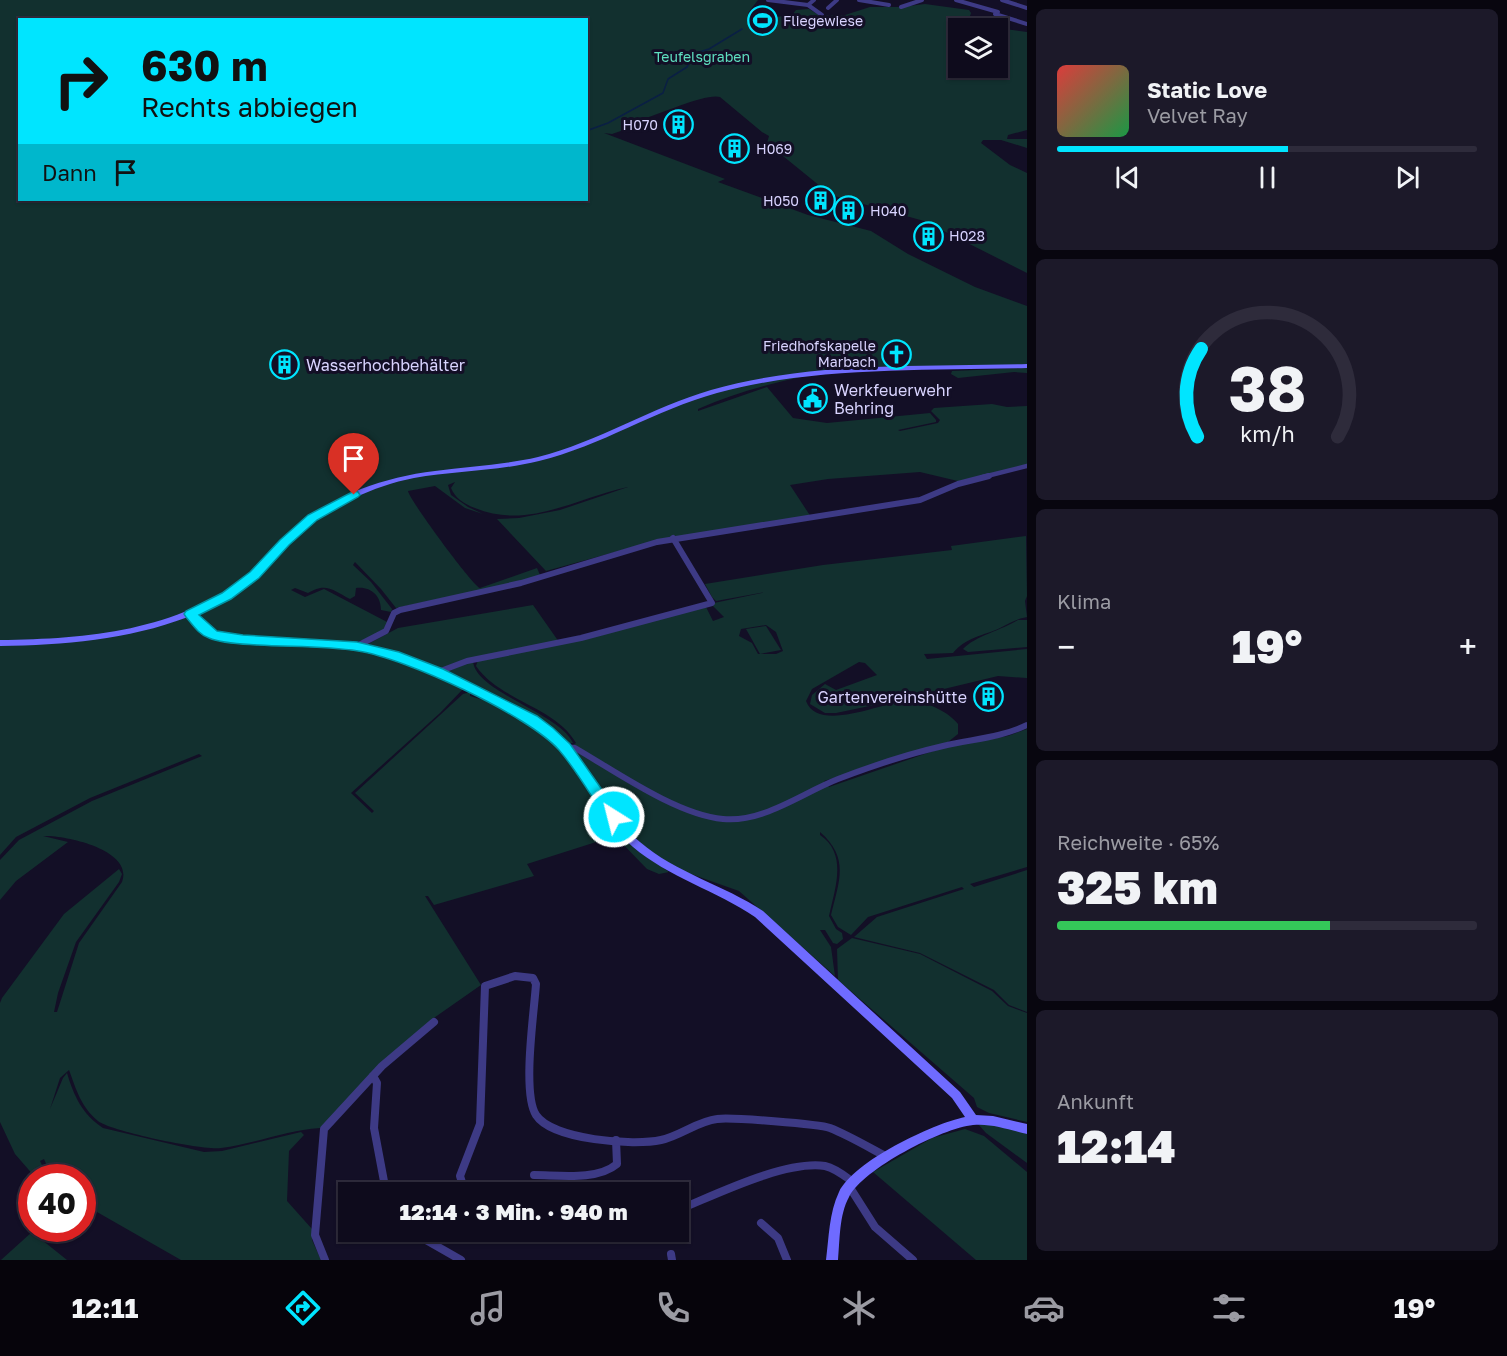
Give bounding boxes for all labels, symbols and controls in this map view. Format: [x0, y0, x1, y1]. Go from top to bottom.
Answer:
sports icon: Fliegewiese [746, 5, 778, 37]
place label: Fliegewiese [783, 12, 863, 29]
map controls [948, 18, 1008, 78]
button: layers [948, 18, 1008, 78]
text: 630 m [141, 40, 268, 90]
icon: right [42, 42, 120, 120]
park label: Teufelsgraben [654, 48, 750, 65]
text: Static Love [1147, 76, 1267, 103]
text: Rechts abbiegen [141, 91, 358, 123]
text: Velvet Ray [1147, 103, 1248, 127]
building icon: H070 [663, 109, 695, 141]
place label: H070 [623, 116, 658, 133]
building icon: H069 [719, 133, 751, 165]
place label: H069 [756, 140, 792, 157]
icon: arrive [109, 156, 142, 189]
text: Dann [42, 159, 97, 186]
icon: previous [1111, 161, 1144, 194]
icon: pause [1251, 161, 1284, 194]
icon: next [1391, 161, 1424, 194]
building icon: H050 [804, 185, 836, 217]
place label: H050 [763, 192, 799, 209]
building icon: H040 [833, 195, 865, 227]
place label: H040 [870, 202, 907, 219]
building icon: H028 [912, 220, 944, 252]
place label: H028 [949, 227, 985, 244]
place label: Friedhofskapelle Marbach [763, 337, 876, 370]
church icon: Friedhofskapelle Marbach [881, 338, 913, 370]
building icon: Wasserhochbehälter [269, 349, 301, 381]
text: 38 [1228, 350, 1306, 425]
place label: Wasserhochbehälter [306, 355, 465, 375]
place label: Werkfeuerwehr Behring [834, 380, 952, 418]
public building icon: Werkfeuerwehr Behring [797, 383, 829, 415]
text: km/h [1240, 421, 1294, 447]
pin [328, 433, 379, 495]
icon: arrive [337, 442, 370, 475]
text: Klima [1057, 589, 1111, 613]
text: 19° [1232, 619, 1302, 673]
text: − [1057, 627, 1075, 666]
text: + [1459, 627, 1477, 666]
building icon: Gartenvereinshütte [972, 681, 1004, 713]
place label: Gartenvereinshütte [818, 687, 967, 707]
position arrow [582, 785, 646, 849]
text: Reichweite · 65% [1057, 830, 1219, 854]
text: 325 km [1057, 860, 1218, 914]
text: Ankunft [1057, 1089, 1134, 1113]
text: 12:14 [1057, 1119, 1176, 1173]
speed limit sign: 40 [18, 1164, 96, 1242]
text: 12:14 · 3 Min. · 940 m [399, 1198, 628, 1225]
icon: directions [282, 1287, 324, 1329]
icon: music [467, 1287, 509, 1329]
icon: phone [652, 1287, 694, 1329]
icon: climate [838, 1287, 880, 1329]
icon: car [1023, 1287, 1065, 1329]
icon: filters [1208, 1287, 1250, 1329]
text: 12:11 [72, 1292, 138, 1324]
text: 19° [1394, 1292, 1435, 1324]

